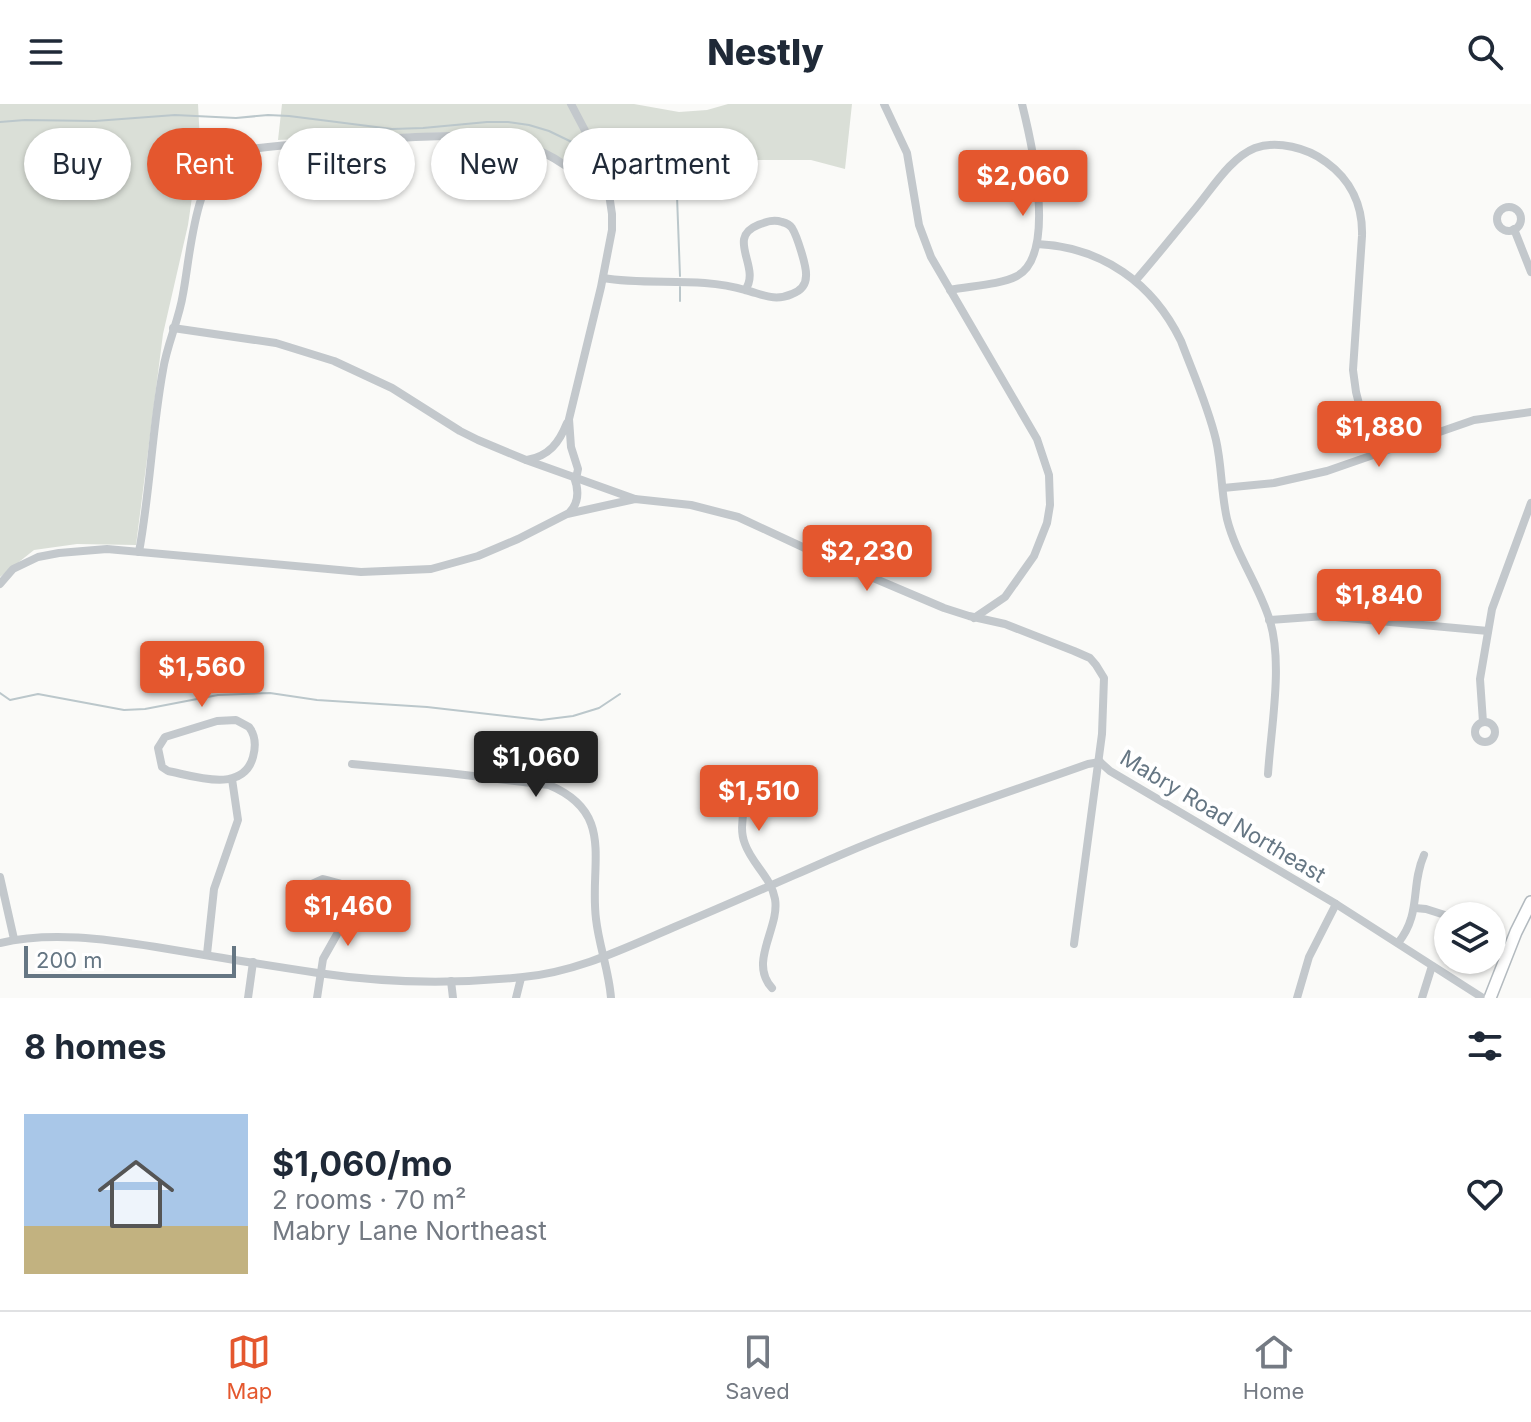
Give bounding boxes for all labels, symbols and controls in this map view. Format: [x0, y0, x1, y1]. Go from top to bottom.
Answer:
icon: menu [24, 30, 68, 74]
text: Nestly [707, 30, 824, 74]
icon: search [1463, 30, 1507, 74]
chip: Buy [24, 128, 131, 200]
chip: Rent [147, 128, 262, 200]
chip: Filters [278, 128, 415, 200]
chip: New [431, 128, 547, 200]
chip: Apartment [563, 128, 758, 200]
pin: $2,060 [958, 150, 1088, 218]
text: $2,060 [976, 160, 1070, 191]
pin: $1,880 [1314, 401, 1444, 469]
text: $1,880 [1335, 411, 1423, 442]
pin: $2,230 [802, 525, 932, 593]
text: $2,230 [821, 535, 913, 566]
pin: $1,840 [1314, 569, 1444, 637]
text: $1,840 [1335, 579, 1423, 610]
pin: $1,560 [137, 641, 267, 709]
text: $1,560 [158, 651, 246, 682]
pin: $1,060 [471, 731, 601, 799]
text: $1,060 [492, 741, 580, 772]
street label: Mabry Road Northeast [1116, 744, 1330, 888]
pin: $1,510 [694, 765, 824, 833]
text: $1,510 [718, 775, 800, 806]
pin: $1,460 [283, 880, 413, 948]
text: $1,460 [304, 890, 392, 921]
map controls [1434, 902, 1506, 974]
button: layers [1434, 902, 1506, 974]
scale bar [24, 942, 236, 978]
text: 200 m [36, 947, 103, 973]
icon: filters [1463, 1024, 1507, 1068]
text: 8 homes [24, 1026, 167, 1067]
text: $1,060/mo [272, 1143, 452, 1184]
icon: home [88, 1146, 184, 1242]
icon: heart [1463, 1172, 1507, 1216]
text: 2 rooms · 70 m² [272, 1184, 467, 1215]
text: Mabry Lane Northeast [272, 1215, 547, 1246]
tab: Map [227, 1330, 272, 1404]
tab: Saved [725, 1330, 790, 1404]
tab: Home [1243, 1330, 1304, 1404]

